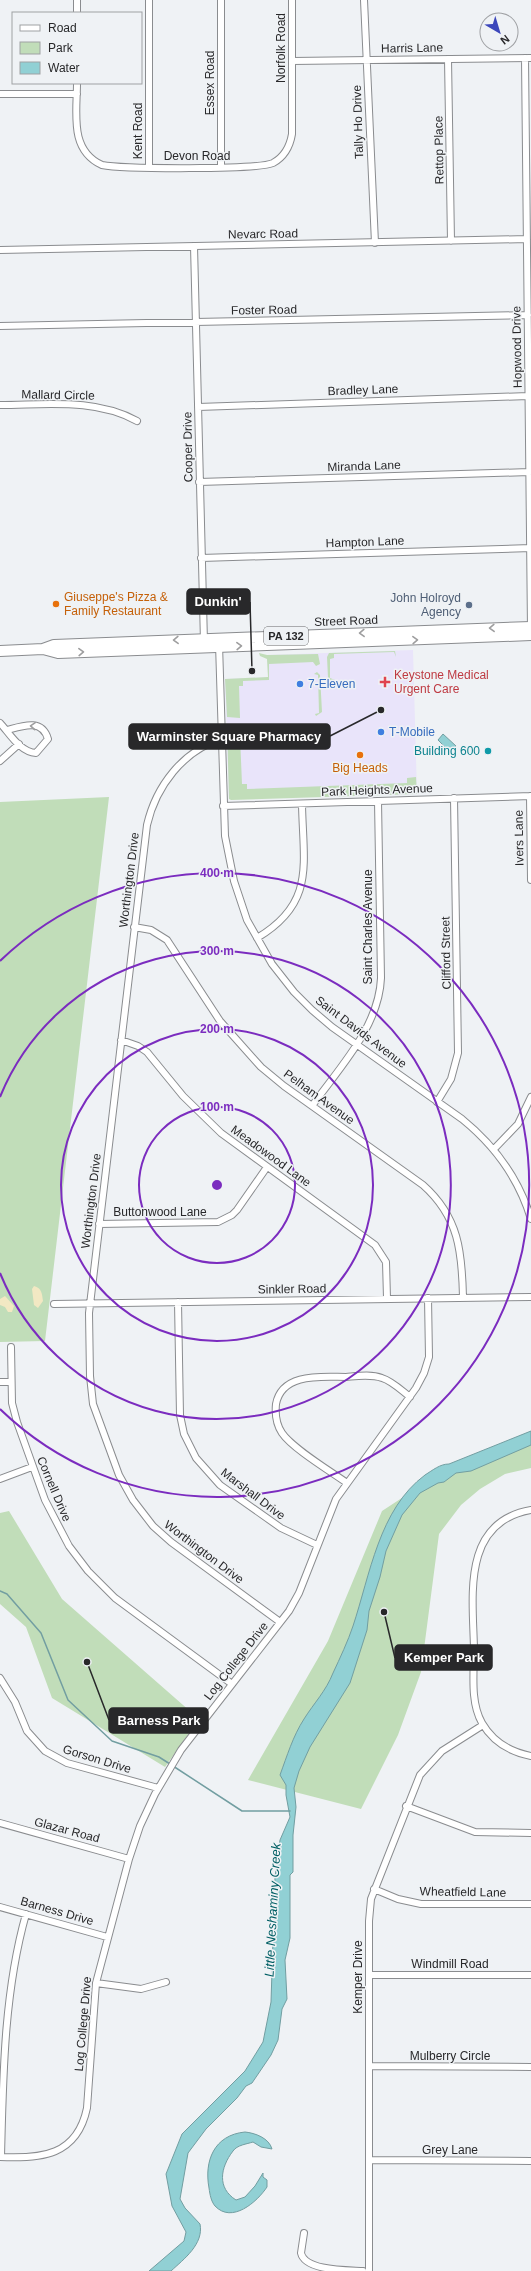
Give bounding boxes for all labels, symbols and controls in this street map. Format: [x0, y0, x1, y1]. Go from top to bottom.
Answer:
legend [12, 12, 142, 84]
north arrow [479, 12, 519, 52]
street label: Norfolk Road [274, 13, 288, 83]
text: Road [48, 21, 77, 35]
text: N [498, 33, 512, 47]
street label: Harris Lane [381, 40, 443, 56]
text: Park [48, 41, 74, 55]
street label: Essex Road [203, 51, 217, 115]
text: Water [48, 61, 80, 75]
street label: Tally Ho Drive [350, 84, 366, 159]
street label: Kent Road [131, 103, 145, 159]
street label: Rettop Place [431, 115, 447, 184]
street label: Devon Road [164, 149, 230, 163]
street label: Nevarc Road [228, 226, 298, 242]
street label: Foster Road [231, 302, 297, 318]
street label: Hopwood Drive [509, 306, 525, 388]
street label: Bradley Lane [327, 382, 399, 398]
street label: Mallard Circle [21, 387, 95, 403]
street label: Cooper Drive [180, 411, 196, 482]
street label: Miranda Lane [327, 458, 401, 474]
street label: Hampton Lane [325, 534, 405, 550]
callout: Dunkin' [187, 589, 250, 614]
place label: Giuseppe's Pizza & Family Restaurant [64, 590, 168, 618]
place label: John Holroyd Agency [390, 591, 461, 619]
text: Dunkin' [194, 594, 242, 609]
marker: Giuseppe's Pizza & Family Restaurant [51, 599, 61, 609]
marker: John Holroyd Agency [464, 600, 474, 610]
street label: Street Road [314, 613, 378, 629]
one-way arrow [489, 624, 495, 632]
road number: PA 132 [264, 627, 308, 645]
one-way arrow [359, 629, 365, 637]
one-way arrow [412, 635, 418, 644]
one-way arrow [173, 636, 179, 645]
one-way arrow [236, 642, 242, 651]
one-way arrow [78, 648, 84, 657]
place label: Keystone Medical Urgent Care [394, 668, 489, 696]
marker: Keystone Medical Urgent Care [379, 676, 391, 688]
place label: 7-Eleven [308, 677, 355, 691]
marker: 7-Eleven [295, 679, 305, 689]
one-way arrow [30, 721, 36, 730]
callout: Warminster Square Pharmacy [129, 724, 330, 749]
place label: T-Mobile [389, 725, 435, 739]
marker: T-Mobile [376, 727, 386, 737]
text: Warminster Square Pharmacy [137, 729, 322, 744]
place label: Building 600 [414, 744, 480, 758]
marker: Building 600 [483, 746, 493, 756]
marker: Big Heads [355, 750, 365, 760]
place label: Big Heads [332, 761, 388, 775]
street label: Park Heights Avenue [321, 781, 433, 799]
street label: Ivers Lane [512, 810, 526, 866]
street label: Worthington Drive [116, 831, 142, 928]
text: 400 m [200, 866, 234, 880]
street label: Saint Charles Avenue [361, 869, 375, 985]
street label: Clifford Street [438, 916, 454, 990]
text: 300 m [200, 944, 234, 958]
street label: Saint Davids Avenue [313, 993, 410, 1071]
text: 200 m [200, 1022, 234, 1036]
street label: Pelham Avenue [281, 1067, 357, 1127]
text: 100 m [200, 1100, 234, 1114]
street label: Meadowood Lane [228, 1122, 314, 1190]
street label: Worthington Drive [78, 1152, 104, 1249]
centre of rings [210, 1178, 224, 1192]
street label: Buttonwood Lane [113, 1205, 207, 1219]
street label: Sinkler Road [258, 1281, 326, 1297]
street label: Cornell Drive [34, 1454, 74, 1524]
street label: Marshall Drive [218, 1465, 288, 1523]
street label: Worthington Drive [162, 1518, 247, 1587]
street label: Log College Drive [201, 1619, 271, 1703]
callout: Kemper Park [395, 1645, 492, 1670]
text: Kemper Park [404, 1650, 485, 1665]
callout: Barness Park [109, 1708, 208, 1733]
text: Barness Park [117, 1713, 201, 1728]
street label: Gorson Drive [61, 1742, 133, 1776]
street label: Glazar Road [33, 1815, 101, 1845]
water label: Little Neshaminy Creek [261, 1841, 284, 1978]
street label: Wheatfield Lane [420, 1884, 507, 1900]
street label: Barness Drive [19, 1894, 95, 1928]
street label: Kemper Drive [351, 1940, 365, 2014]
street label: Windmill Road [411, 1957, 489, 1971]
street label: Log College Drive [72, 1976, 94, 2072]
street label: Mulberry Circle [410, 2049, 491, 2063]
street label: Grey Lane [422, 2143, 478, 2157]

